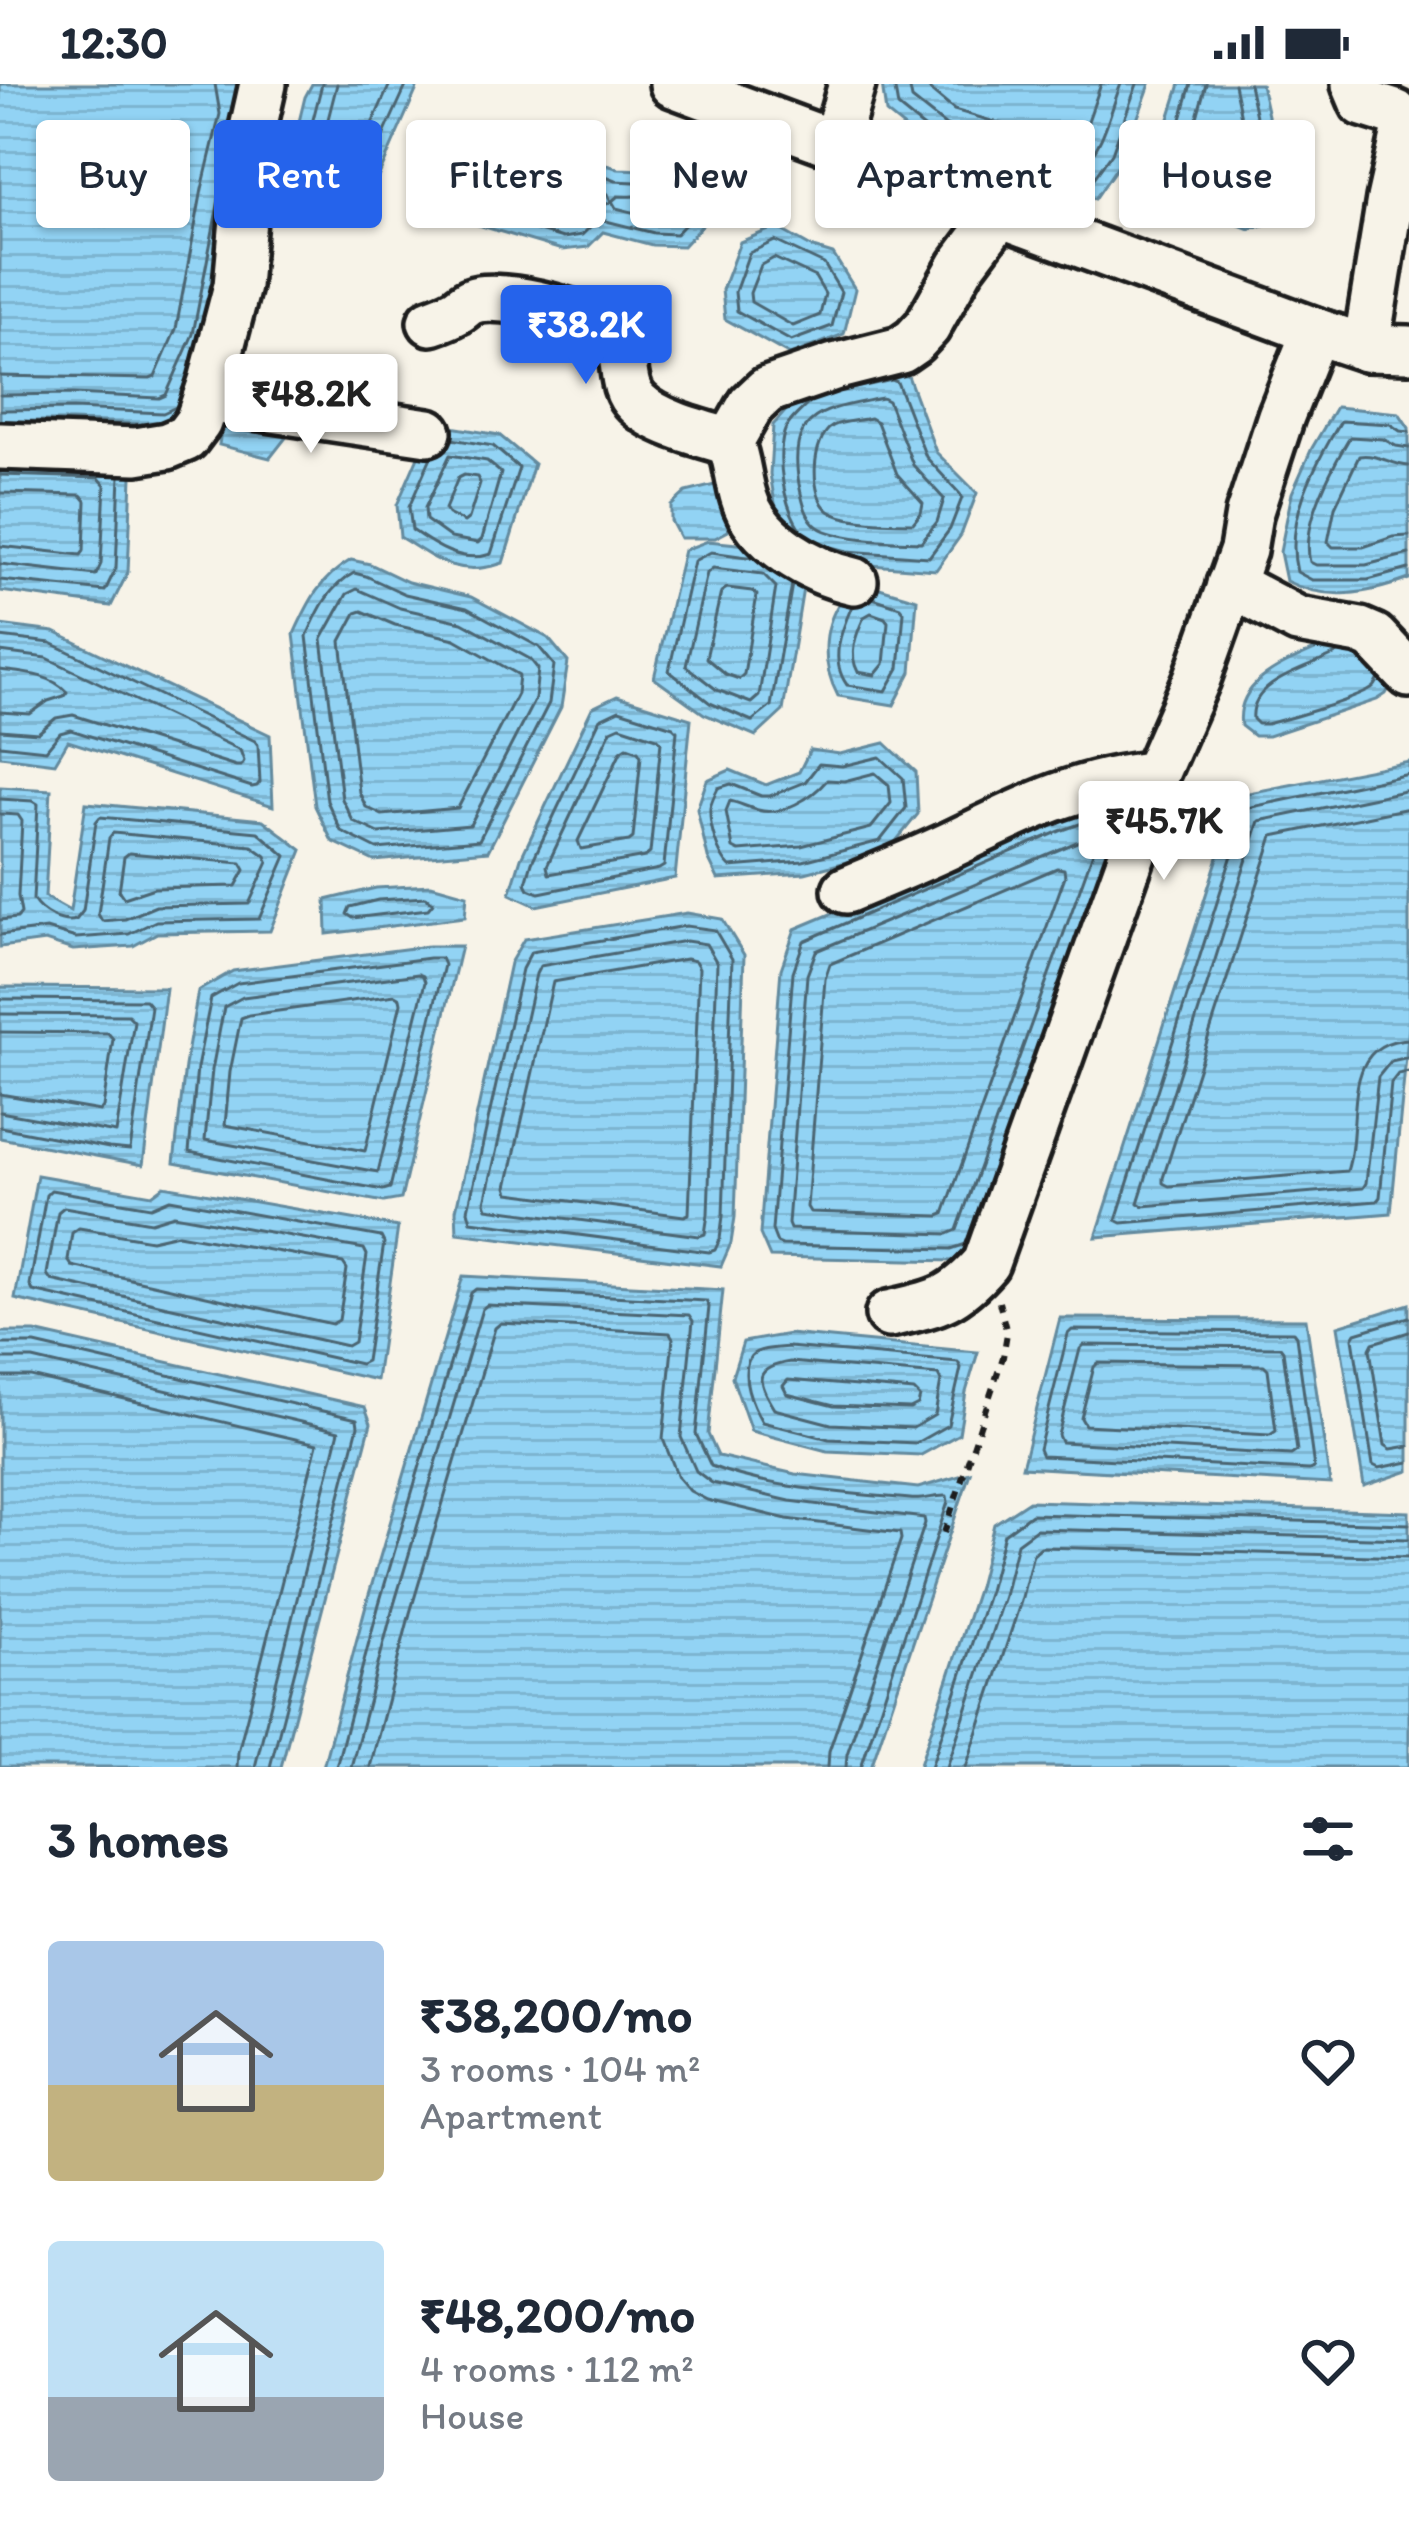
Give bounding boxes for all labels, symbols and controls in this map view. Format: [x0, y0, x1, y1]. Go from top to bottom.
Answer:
text: 12:30 [60, 15, 168, 69]
chip: Buy [36, 120, 190, 228]
chip: Rent [214, 120, 382, 228]
chip: Filters [406, 120, 606, 228]
chip: New [630, 120, 791, 228]
chip: Apartment [815, 120, 1095, 228]
chip: House [1119, 120, 1315, 228]
pin: ₹38.2K [488, 285, 684, 387]
text: ₹38.2K [528, 300, 644, 347]
pin: ₹48.2K [213, 354, 409, 456]
text: ₹48.2K [252, 369, 370, 416]
pin: ₹45.7K [1066, 781, 1262, 883]
text: ₹45.7K [1106, 796, 1222, 843]
icon: filters [1295, 1806, 1361, 1872]
text: 3 homes [48, 1809, 229, 1870]
text: ₹38,200/mo [420, 1984, 693, 2045]
icon: home [144, 1989, 288, 2133]
icon: heart [1295, 2028, 1361, 2094]
text: 3 rooms · 104 m² [420, 2045, 700, 2092]
text: Apartment [420, 2092, 602, 2139]
text: ₹48,200/mo [420, 2284, 695, 2345]
icon: home [144, 2289, 288, 2433]
icon: heart [1295, 2328, 1361, 2394]
text: 4 rooms · 112 m² [420, 2345, 694, 2392]
text: House [420, 2392, 524, 2439]

